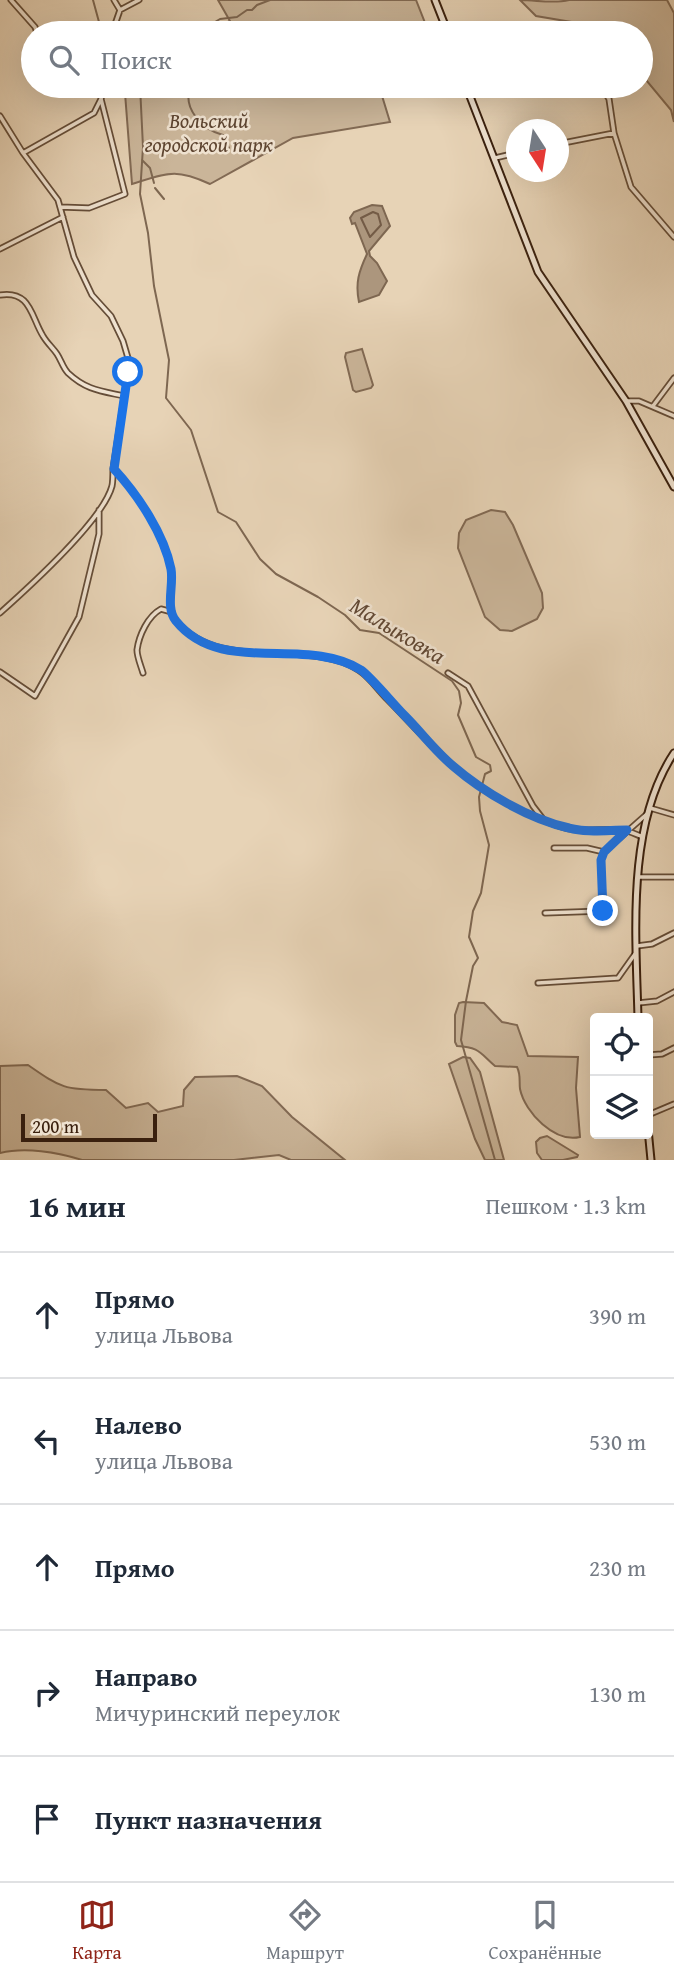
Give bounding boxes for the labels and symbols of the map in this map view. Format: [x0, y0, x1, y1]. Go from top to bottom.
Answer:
park label: Вольский городской парк [145, 105, 273, 160]
north arrow [506, 119, 569, 182]
route start [112, 356, 143, 387]
water label: Малыковка [344, 588, 452, 672]
route end [587, 895, 618, 926]
scale bar [21, 1111, 158, 1143]

